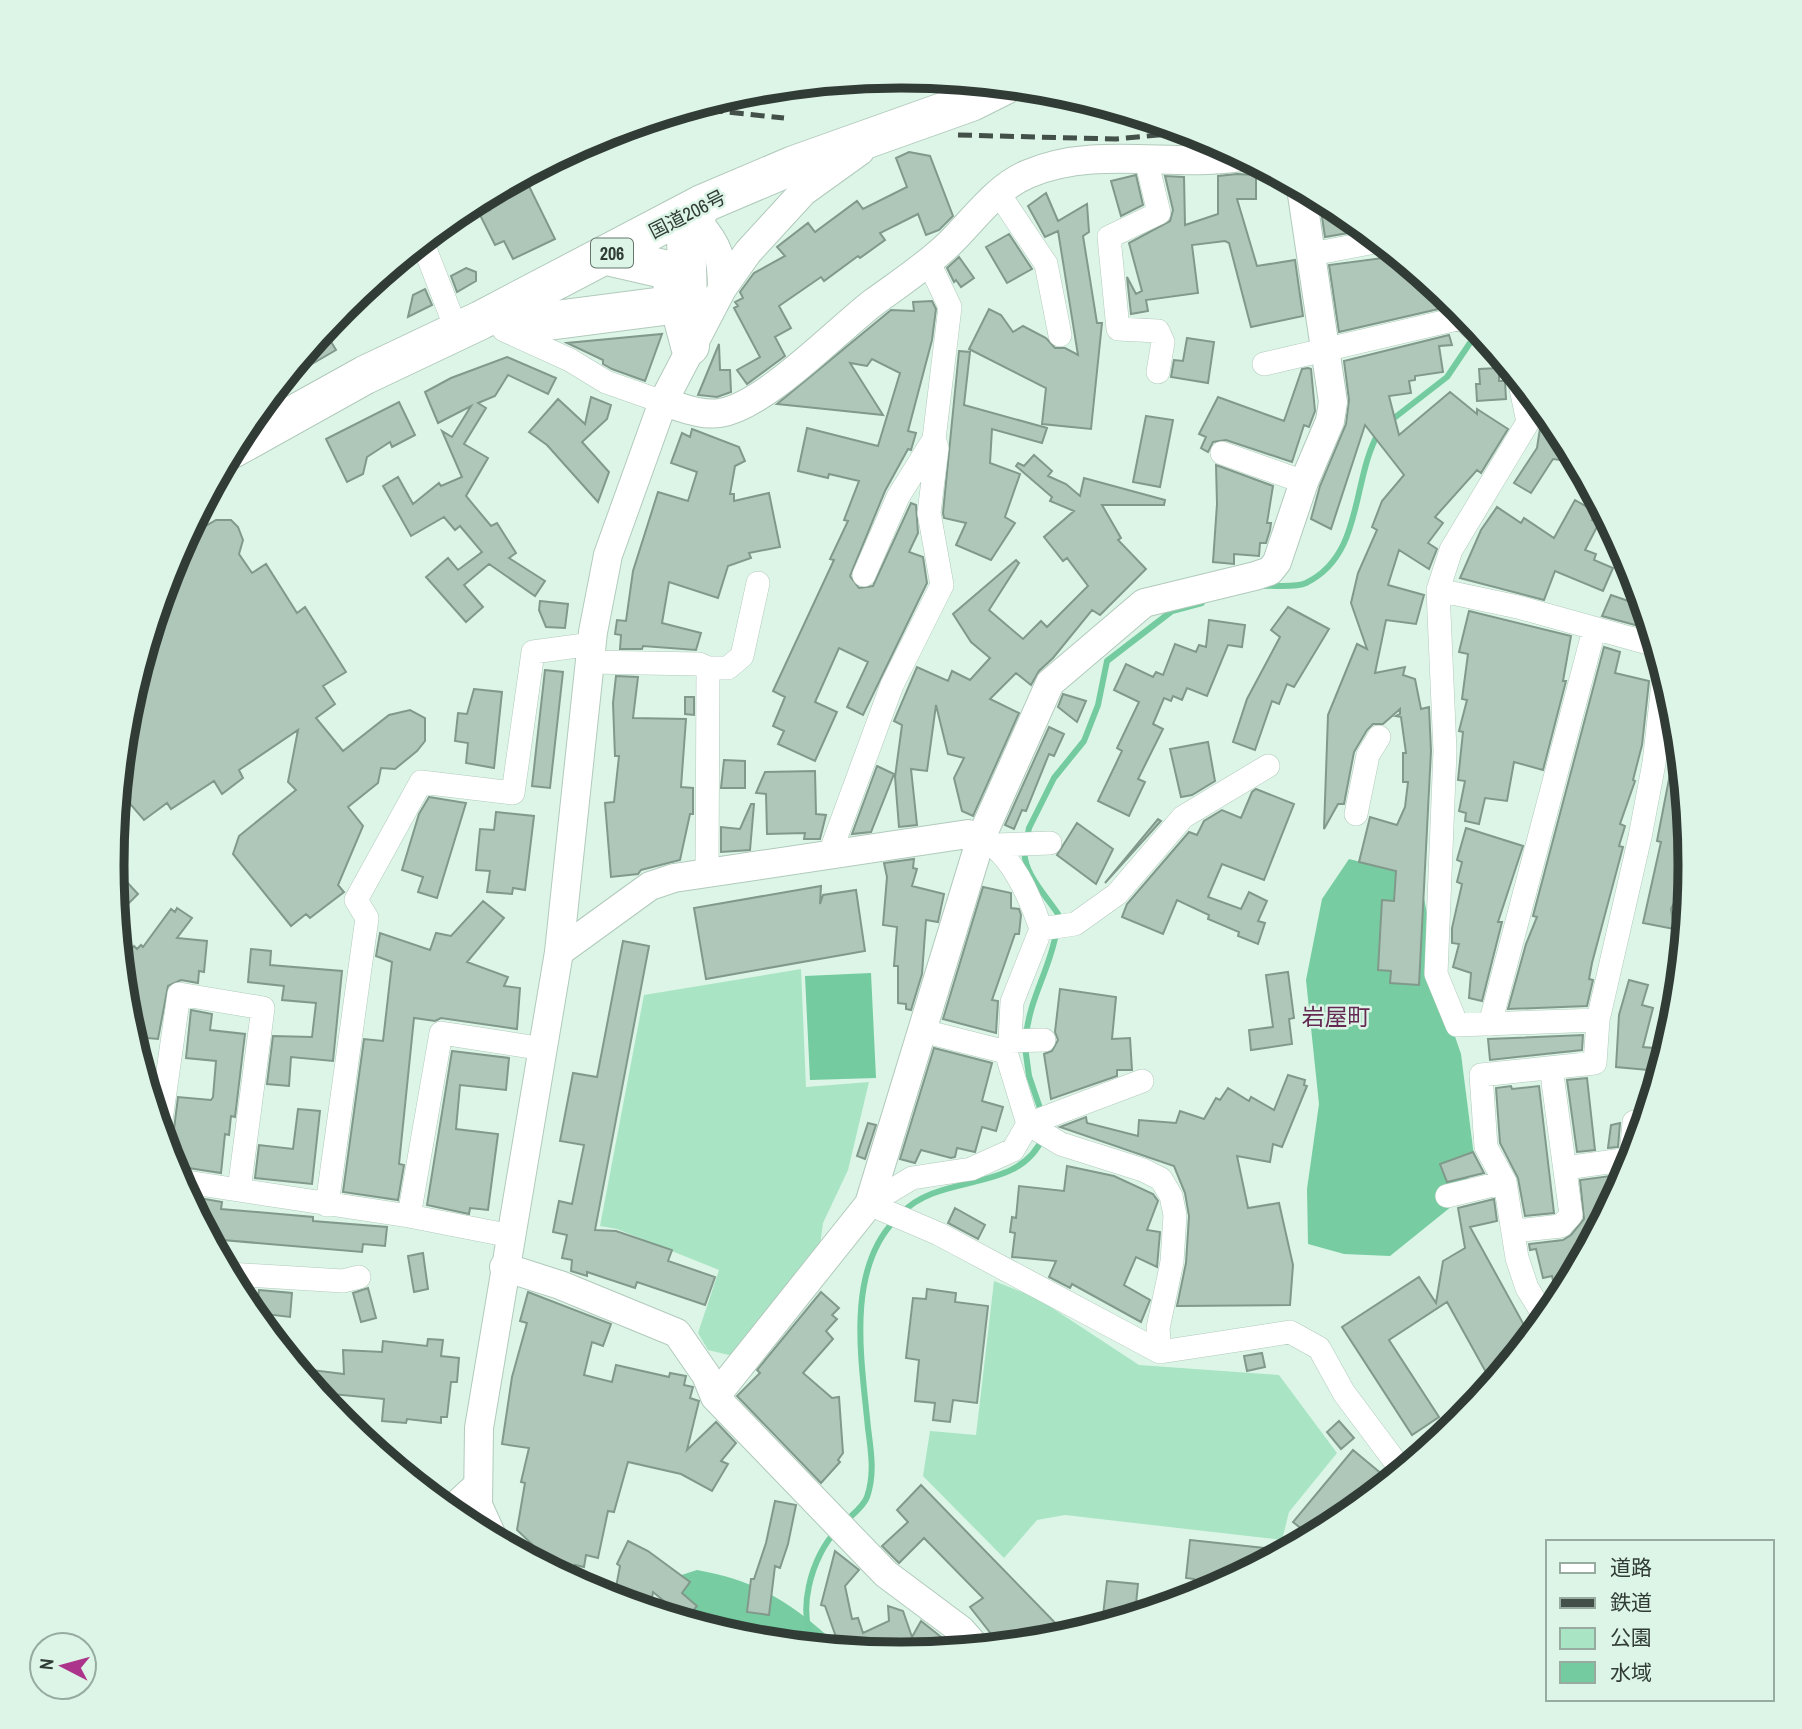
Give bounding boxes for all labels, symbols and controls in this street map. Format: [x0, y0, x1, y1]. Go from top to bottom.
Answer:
street label: 国道206号 [644, 184, 730, 244]
road number: 206 [591, 239, 633, 268]
district label: 岩屋町 [1302, 1001, 1371, 1032]
legend [1546, 1540, 1774, 1701]
text: 道路 [1610, 1553, 1652, 1582]
text: 鉄道 [1610, 1588, 1652, 1617]
text: 公園 [1610, 1623, 1652, 1652]
north arrow [28, 1631, 98, 1701]
text: N [33, 1657, 60, 1671]
text: 水域 [1610, 1658, 1652, 1687]

